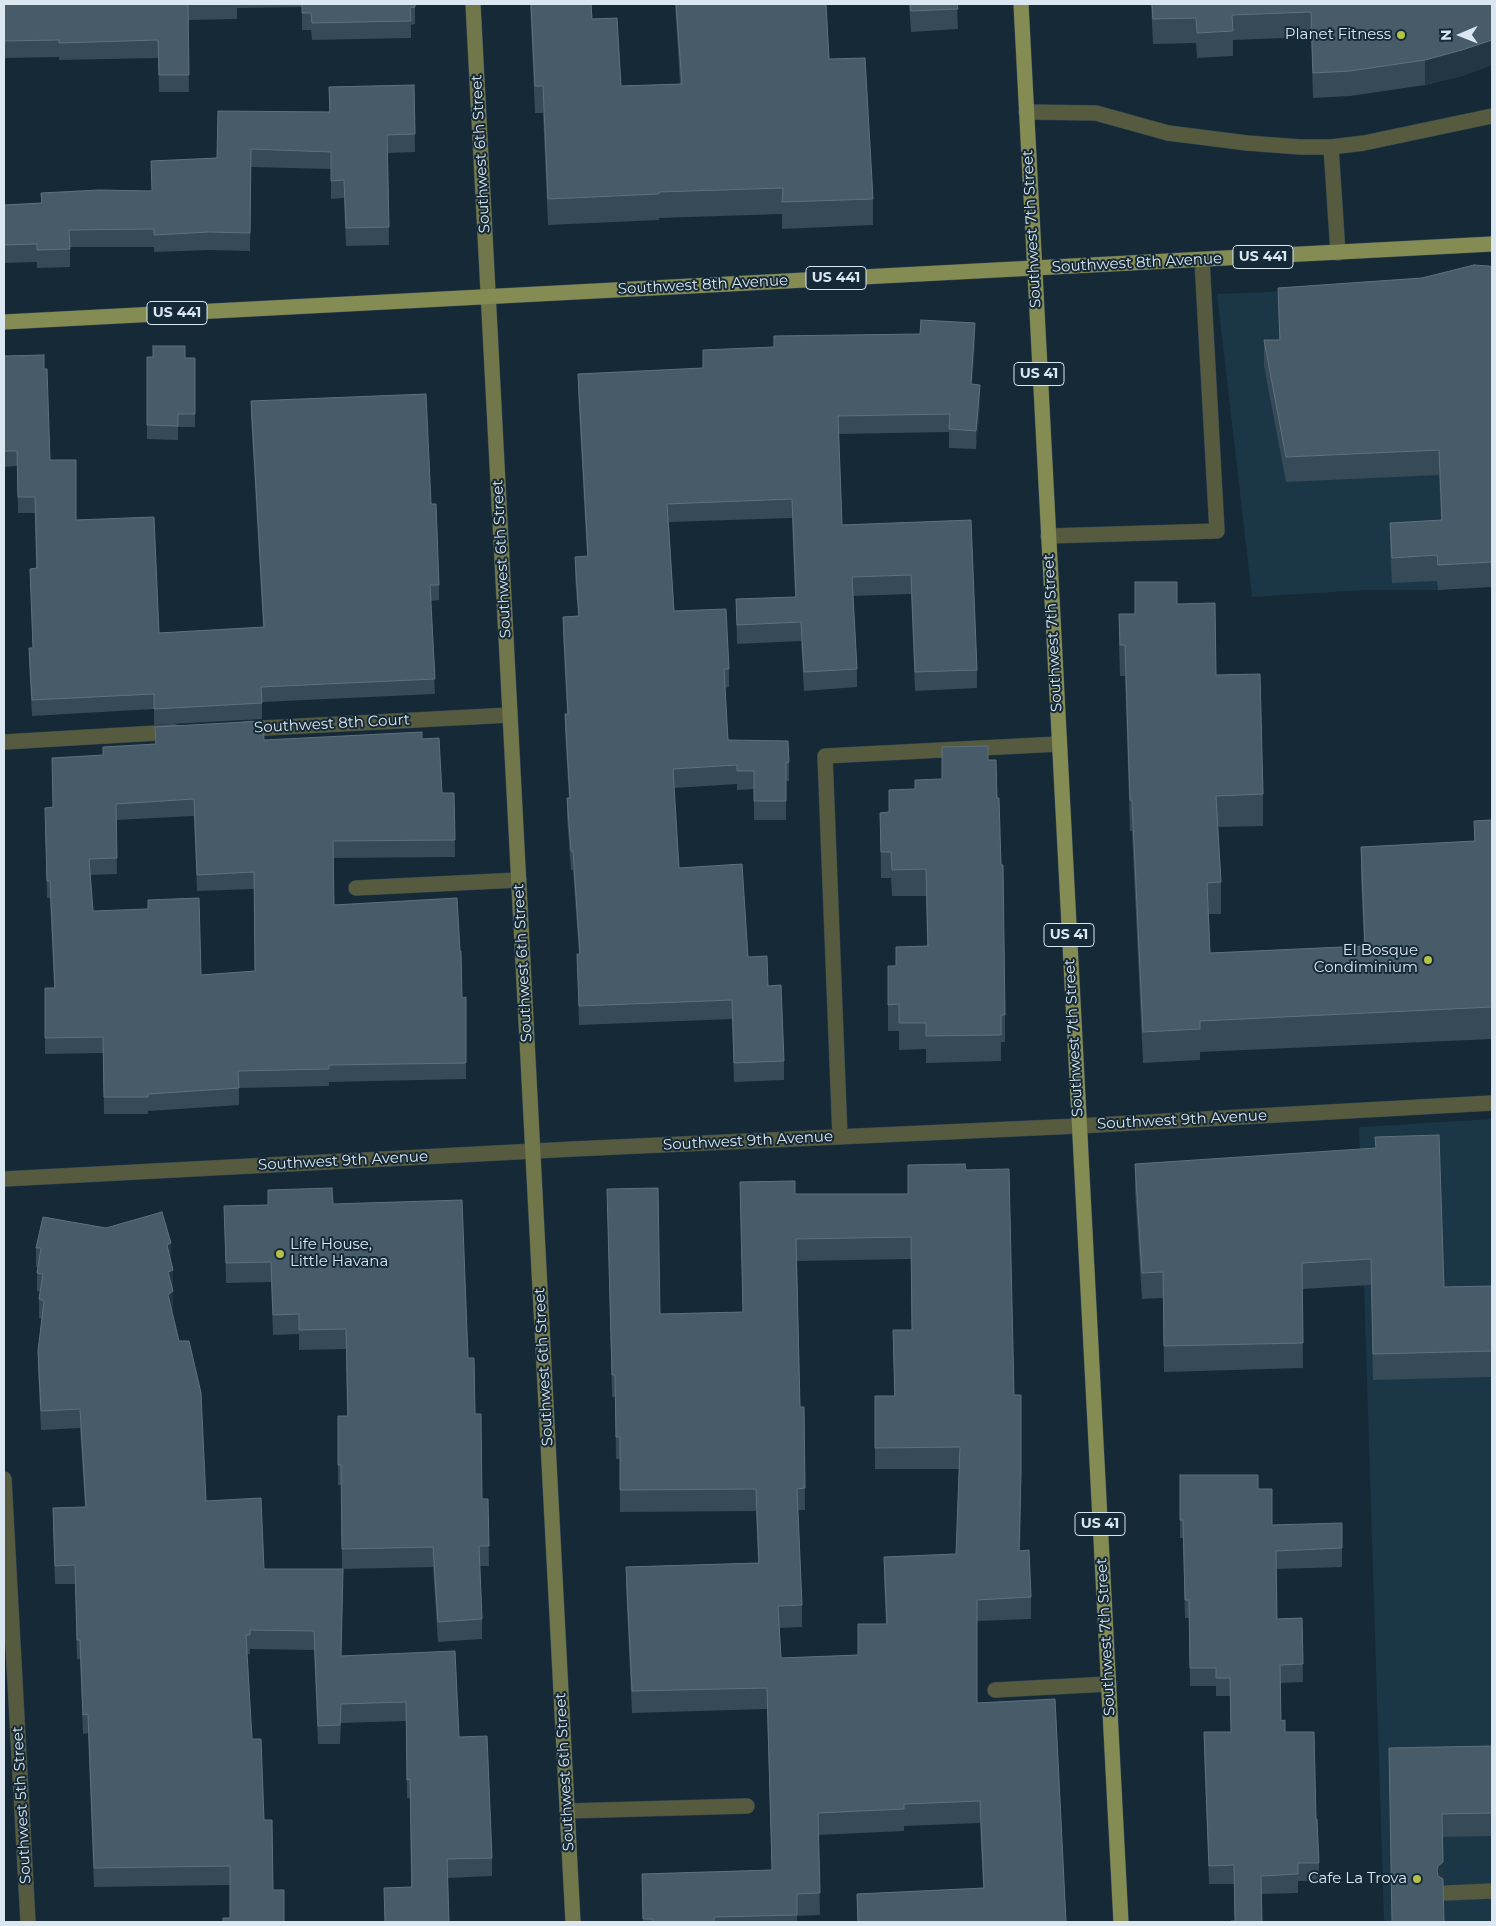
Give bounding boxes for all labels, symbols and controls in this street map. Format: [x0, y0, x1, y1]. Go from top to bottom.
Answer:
north arrow [1436, 10, 1486, 60]
place label: Planet Fitness [1285, 26, 1391, 44]
marker: Planet Fitness [1395, 29, 1407, 41]
text: N [1437, 29, 1455, 41]
street label: Southwest 6th Street [468, 74, 494, 234]
street label: Southwest 7th Street [1019, 150, 1045, 308]
road number: US 441 [1233, 246, 1293, 268]
street label: Southwest 8th Avenue [1051, 250, 1223, 276]
road number: US 441 [806, 266, 866, 290]
street label: Southwest 8th Avenue [617, 272, 789, 298]
road number: US 441 [147, 302, 207, 324]
road number: US 41 [1014, 362, 1064, 386]
street label: Southwest 6th Street [489, 479, 515, 639]
street label: Southwest 7th Street [1040, 554, 1066, 712]
street label: Southwest 8th Court [254, 711, 410, 737]
street label: Southwest 6th Street [510, 883, 536, 1043]
road number: US 41 [1044, 924, 1094, 946]
place label: El Bosque Condiminium [1314, 942, 1418, 977]
marker: El Bosque Condiminium [1422, 954, 1434, 966]
street label: Southwest 7th Street [1061, 959, 1087, 1117]
street label: Southwest 9th Avenue [1097, 1107, 1267, 1133]
street label: Southwest 9th Avenue [663, 1128, 833, 1154]
street label: Southwest 9th Avenue [258, 1148, 428, 1174]
place label: Life House, Little Havana [290, 1236, 388, 1271]
marker: Life House, Little Havana [274, 1248, 286, 1260]
street label: Southwest 6th Street [531, 1287, 557, 1447]
road number: US 41 [1075, 1512, 1125, 1536]
street label: Southwest 7th Street [1093, 1558, 1119, 1716]
street label: Southwest 6th Street [552, 1692, 578, 1852]
street label: Southwest 5th Street [9, 1726, 35, 1884]
place label: Cafe La Trova [1308, 1870, 1407, 1888]
marker: Cafe La Trova [1411, 1873, 1423, 1885]

